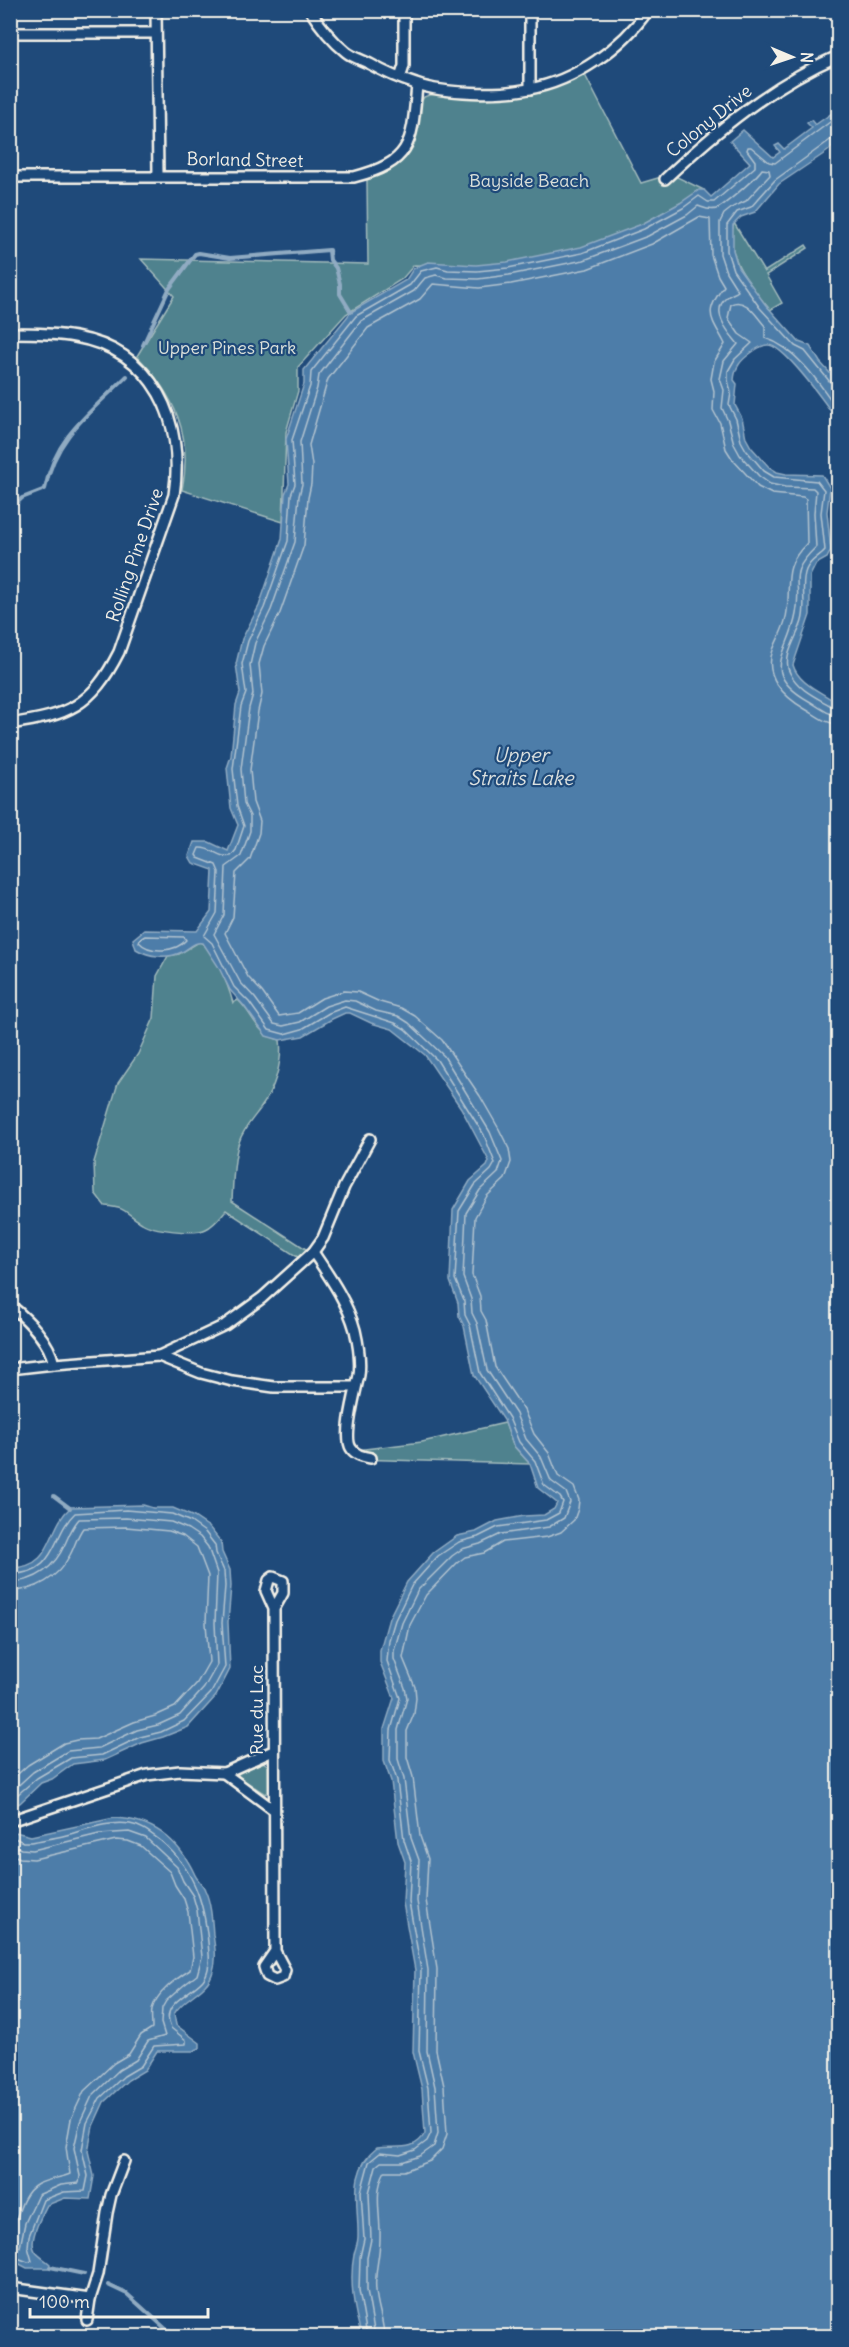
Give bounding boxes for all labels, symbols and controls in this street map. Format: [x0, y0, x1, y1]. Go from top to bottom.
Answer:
north arrow [762, 27, 822, 87]
text: N [797, 52, 817, 63]
street label: Colony Drive [661, 79, 756, 162]
street label: Borland Street [186, 147, 304, 172]
park label: Bayside Beach [469, 169, 589, 192]
park label: Upper Pines Park [158, 336, 296, 359]
street label: Rolling Pine Drive [101, 485, 168, 625]
water label: Upper Straits Lake [469, 742, 575, 790]
street label: Rue du Lac [245, 1665, 268, 1755]
scale bar [30, 2281, 208, 2319]
text: 100 m [39, 2290, 90, 2313]

